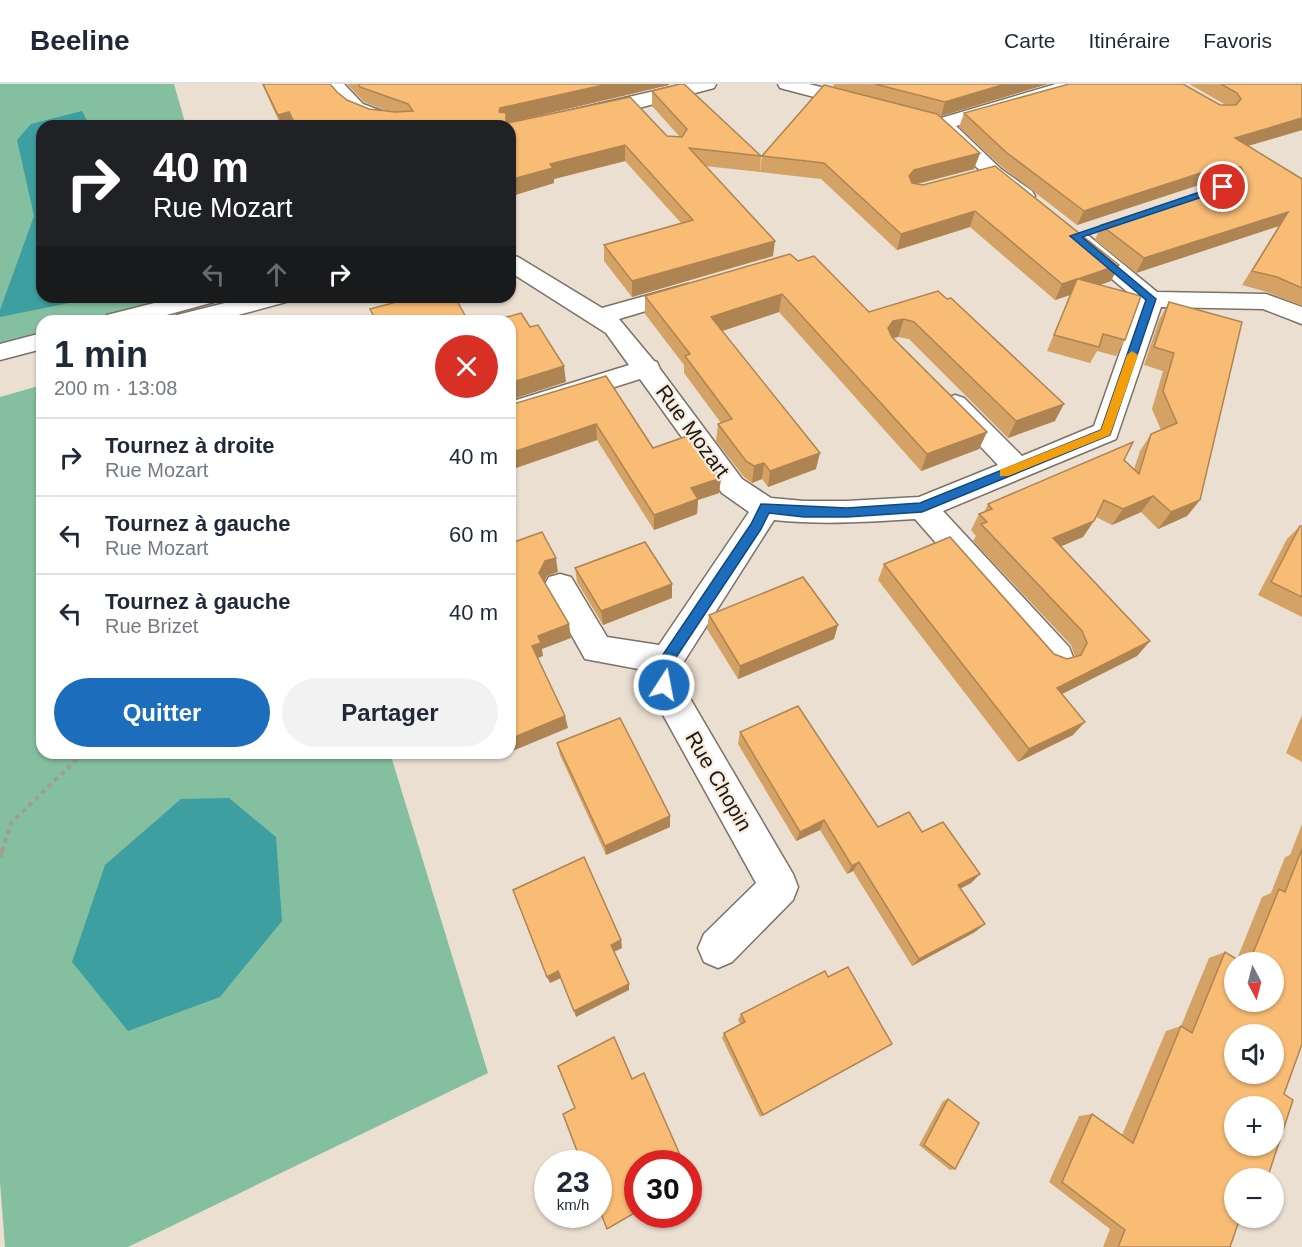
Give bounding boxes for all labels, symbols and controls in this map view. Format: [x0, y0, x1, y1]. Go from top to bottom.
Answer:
text: Beeline [30, 25, 130, 56]
text: Carte [1004, 29, 1055, 52]
text: Itinéraire [1088, 29, 1170, 52]
text: Favoris [1203, 29, 1272, 52]
icon: right [54, 144, 132, 222]
text: 40 m [153, 144, 249, 191]
pin [1197, 161, 1248, 212]
icon: arrive [1206, 170, 1239, 203]
text: Rue Mozart [153, 193, 293, 223]
icon: left [197, 258, 230, 291]
icon: ahead [260, 258, 293, 291]
icon: right [323, 258, 356, 291]
text: 1 min [54, 334, 148, 375]
button: close [435, 335, 498, 398]
text: 200 m · 13:08 [54, 377, 177, 399]
street label: Rue Mozart [652, 380, 734, 482]
text: Tournez à droite [105, 433, 275, 458]
icon: right [54, 441, 87, 474]
text: 40 m [449, 444, 498, 469]
text: Rue Mozart [105, 459, 208, 481]
text: Tournez à gauche [105, 511, 290, 536]
icon: left [54, 519, 87, 552]
text: 60 m [449, 522, 498, 547]
text: Rue Mozart [105, 537, 208, 559]
text: Tournez à gauche [105, 589, 290, 614]
icon: left [54, 597, 87, 630]
text: 40 m [449, 600, 498, 625]
text: Rue Brizet [105, 615, 198, 637]
position arrow [632, 653, 696, 717]
button: Quitter [54, 678, 270, 747]
button: Partager [282, 678, 498, 747]
street label: Rue Chopin [681, 727, 757, 835]
north arrow [1224, 952, 1284, 1012]
map controls [1224, 952, 1284, 1228]
button: sound [1224, 1024, 1284, 1084]
button: + [1224, 1096, 1284, 1156]
speed limit sign: 30 [624, 1150, 702, 1228]
text: 23 [556, 1165, 590, 1198]
button: − [1224, 1168, 1284, 1228]
text: km/h [557, 1196, 589, 1213]

